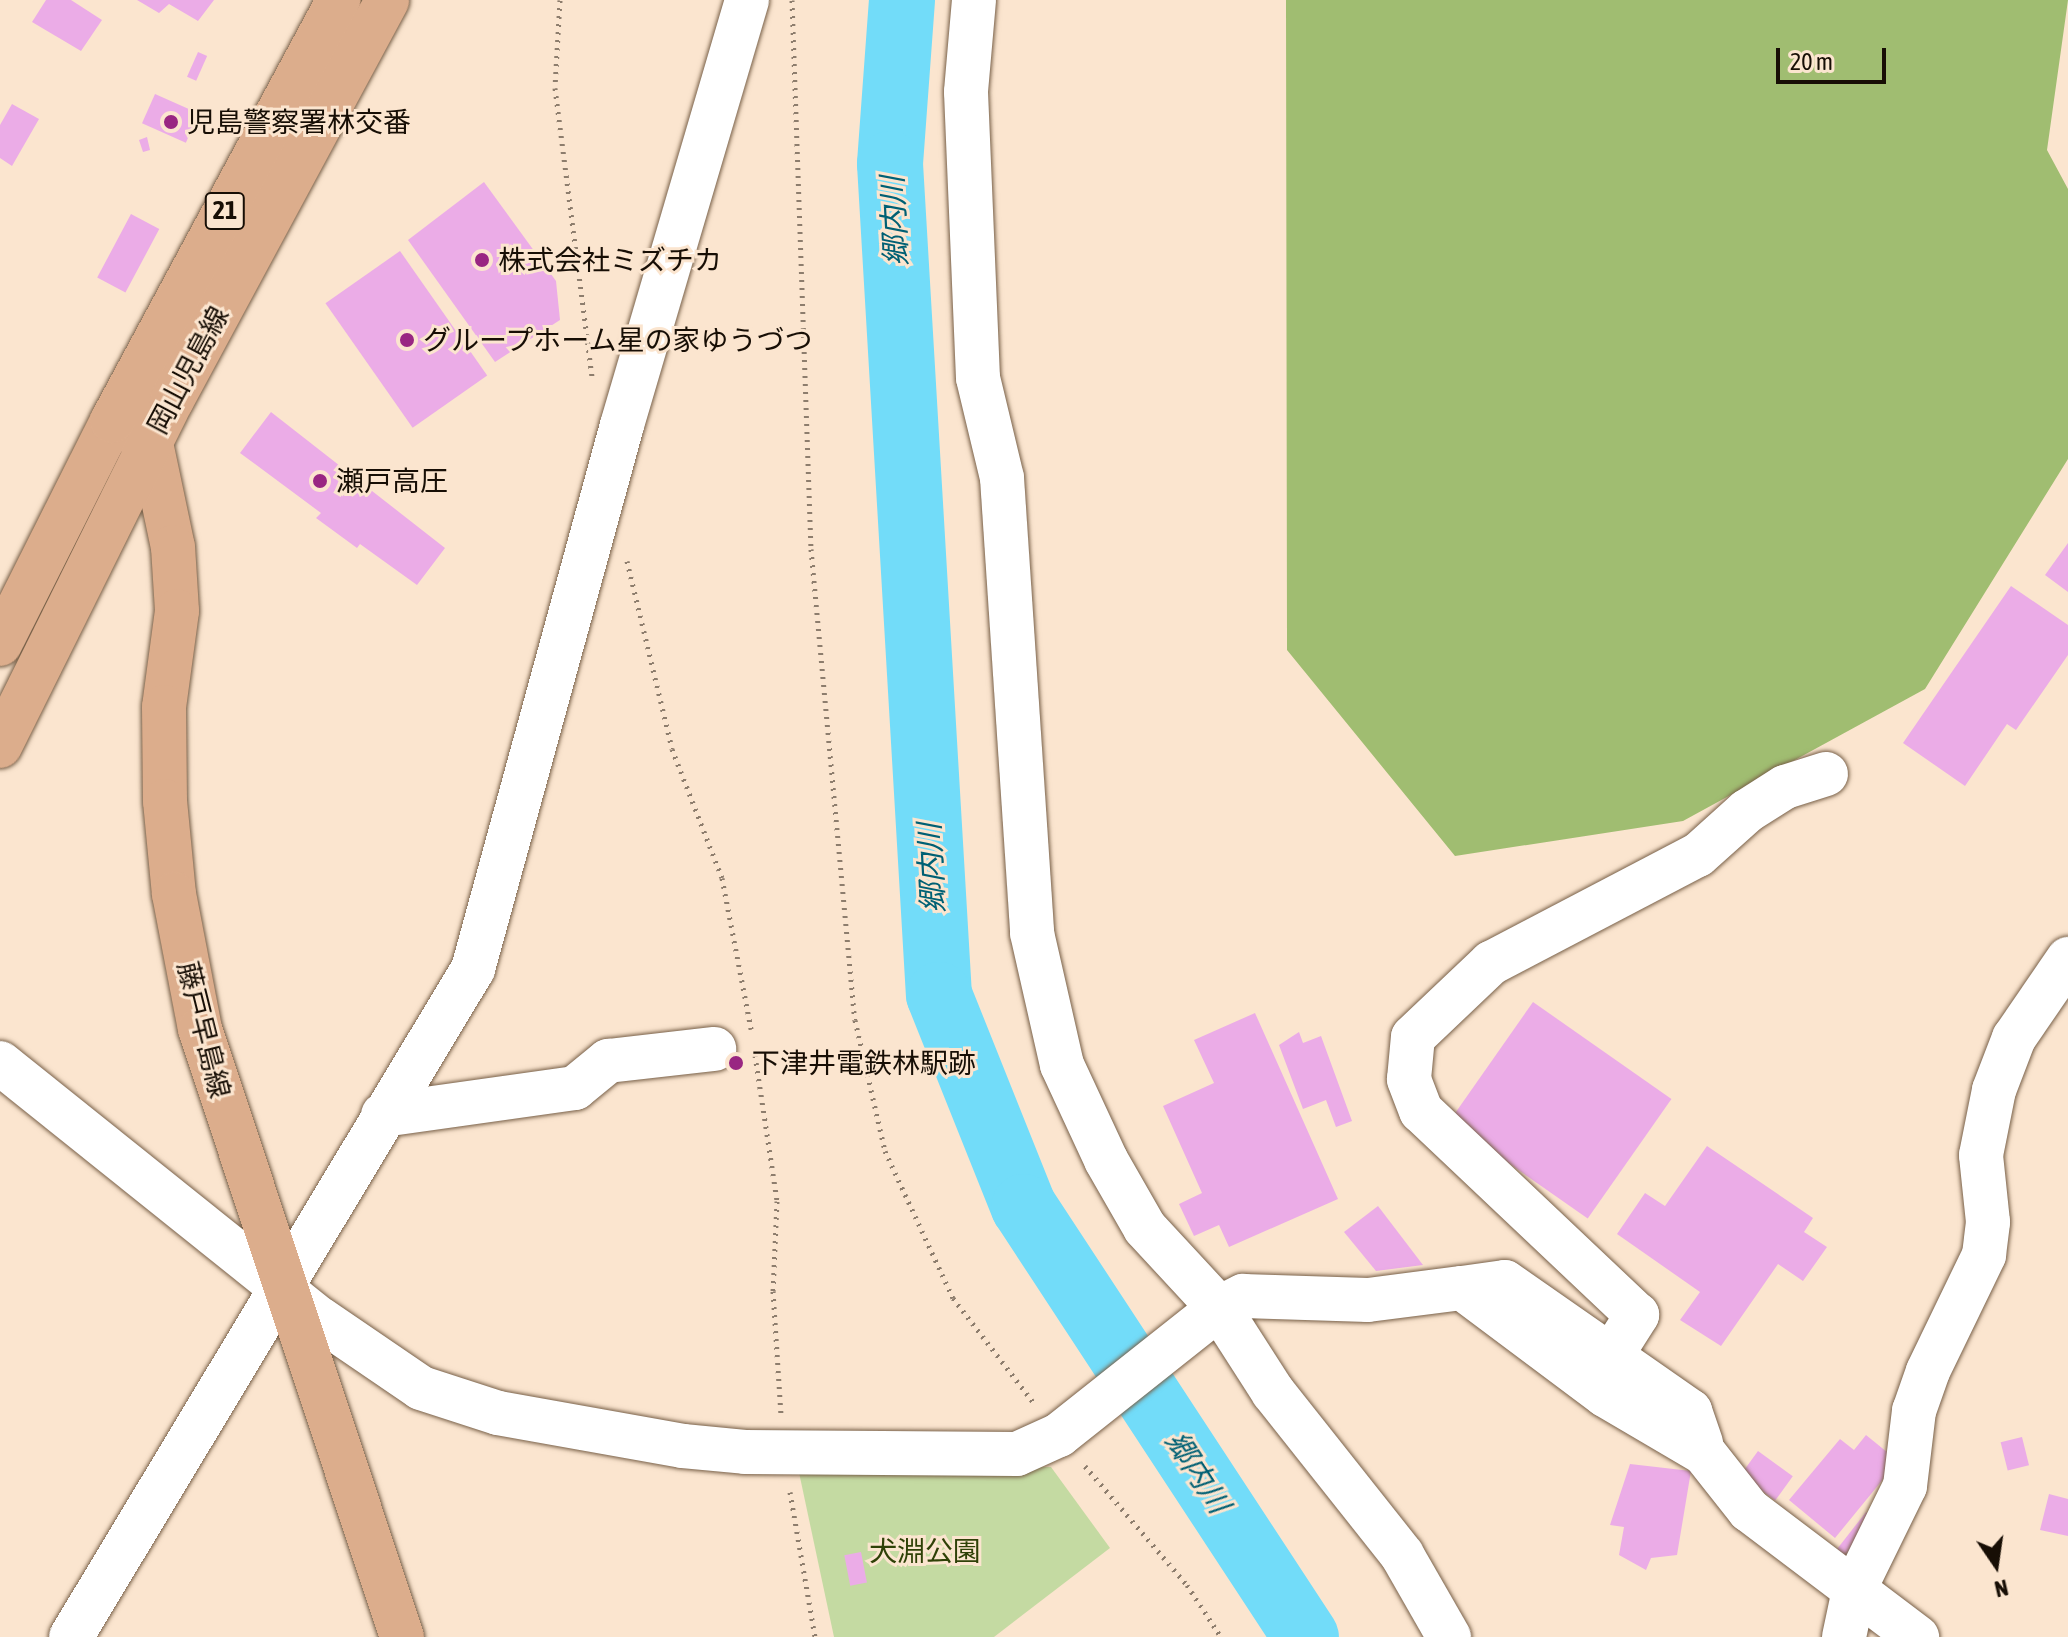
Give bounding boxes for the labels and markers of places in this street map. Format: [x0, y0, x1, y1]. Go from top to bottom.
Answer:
place label: 児島警察署林交番 [187, 105, 411, 139]
marker: 児島警察署林交番 [162, 113, 180, 131]
place label: 株式会社ミズチカ [498, 243, 722, 277]
marker: 株式会社ミズチカ [473, 251, 491, 269]
place label: グループホーム星の家ゆうづつ [423, 323, 815, 357]
marker: グループホーム星の家ゆうづつ [398, 331, 416, 349]
place label: 瀬戸高圧 [336, 464, 448, 498]
marker: 瀬戸高圧 [311, 472, 329, 490]
place label: 下津井電鉄林駅跡 [752, 1046, 976, 1080]
marker: 下津井電鉄林駅跡 [727, 1054, 745, 1072]

